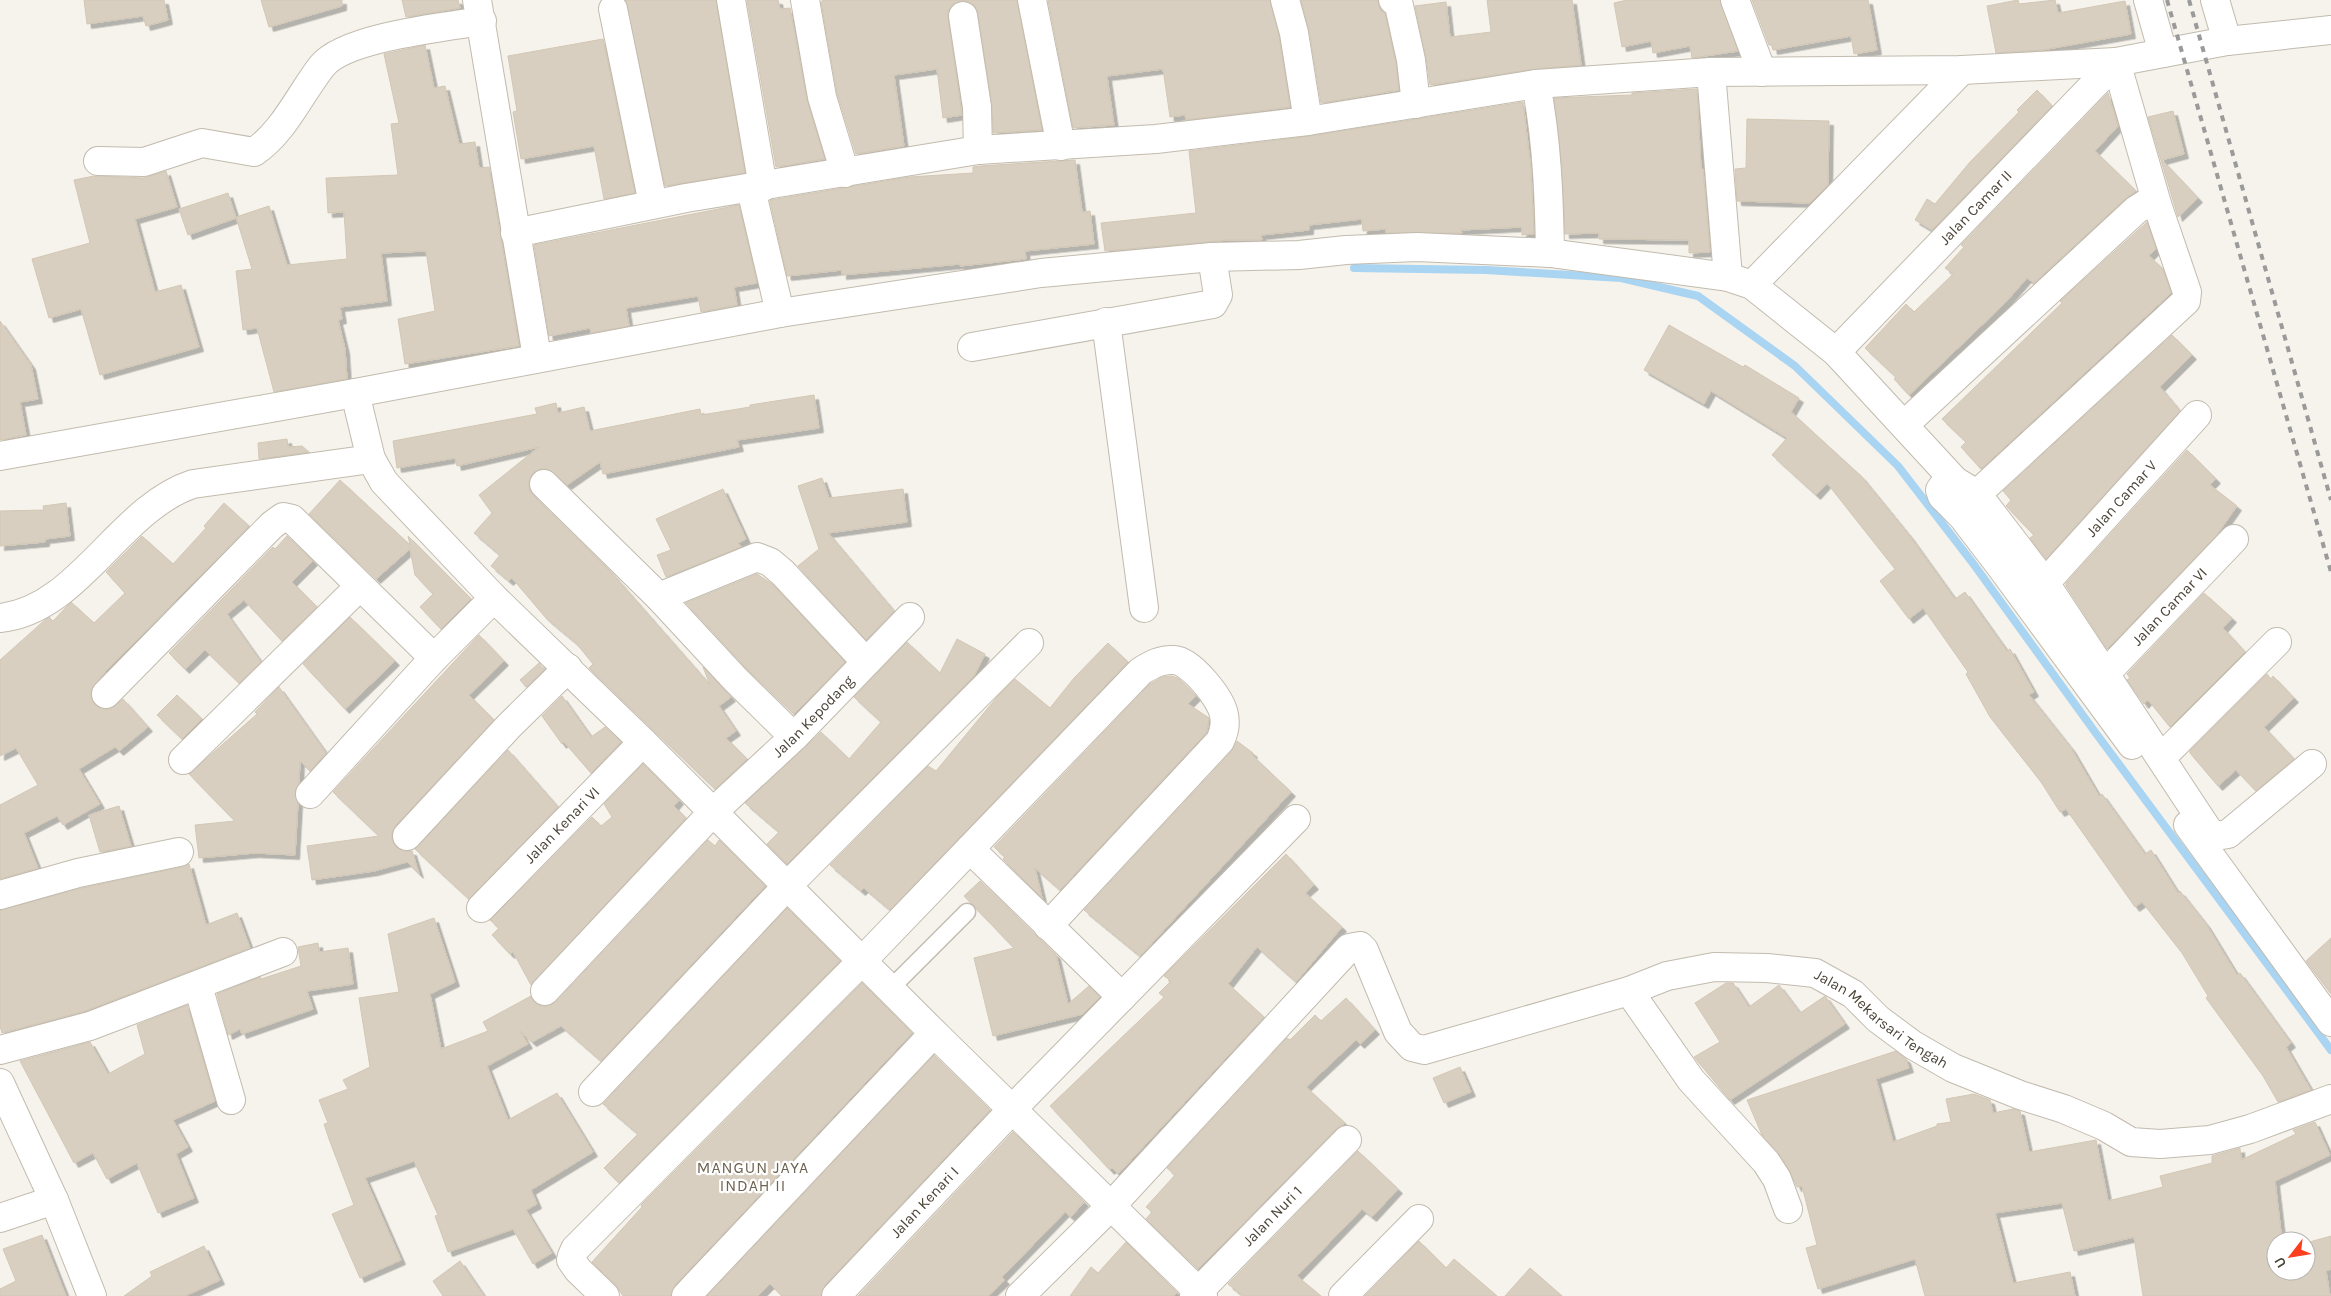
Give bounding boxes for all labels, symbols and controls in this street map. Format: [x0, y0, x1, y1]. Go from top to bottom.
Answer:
street label: Jalan Camar II [1936, 166, 2016, 248]
street label: Jalan Camar V [2082, 456, 2161, 540]
street label: Jalan Camar VI [2128, 564, 2211, 649]
street label: Jalan Kepodang [769, 671, 858, 761]
street label: Jalan Kenari VI [521, 783, 603, 867]
street label: Jalan Mekarsari Tengah [1811, 966, 1951, 1072]
district label: MANGUN JAYA INDAH II [697, 1158, 809, 1195]
street label: Jalan Kenari I [887, 1163, 962, 1242]
street label: Jalan Nuri 1 [1239, 1182, 1306, 1250]
north arrow [2266, 1231, 2316, 1281]
text: U [2271, 1254, 2290, 1271]

